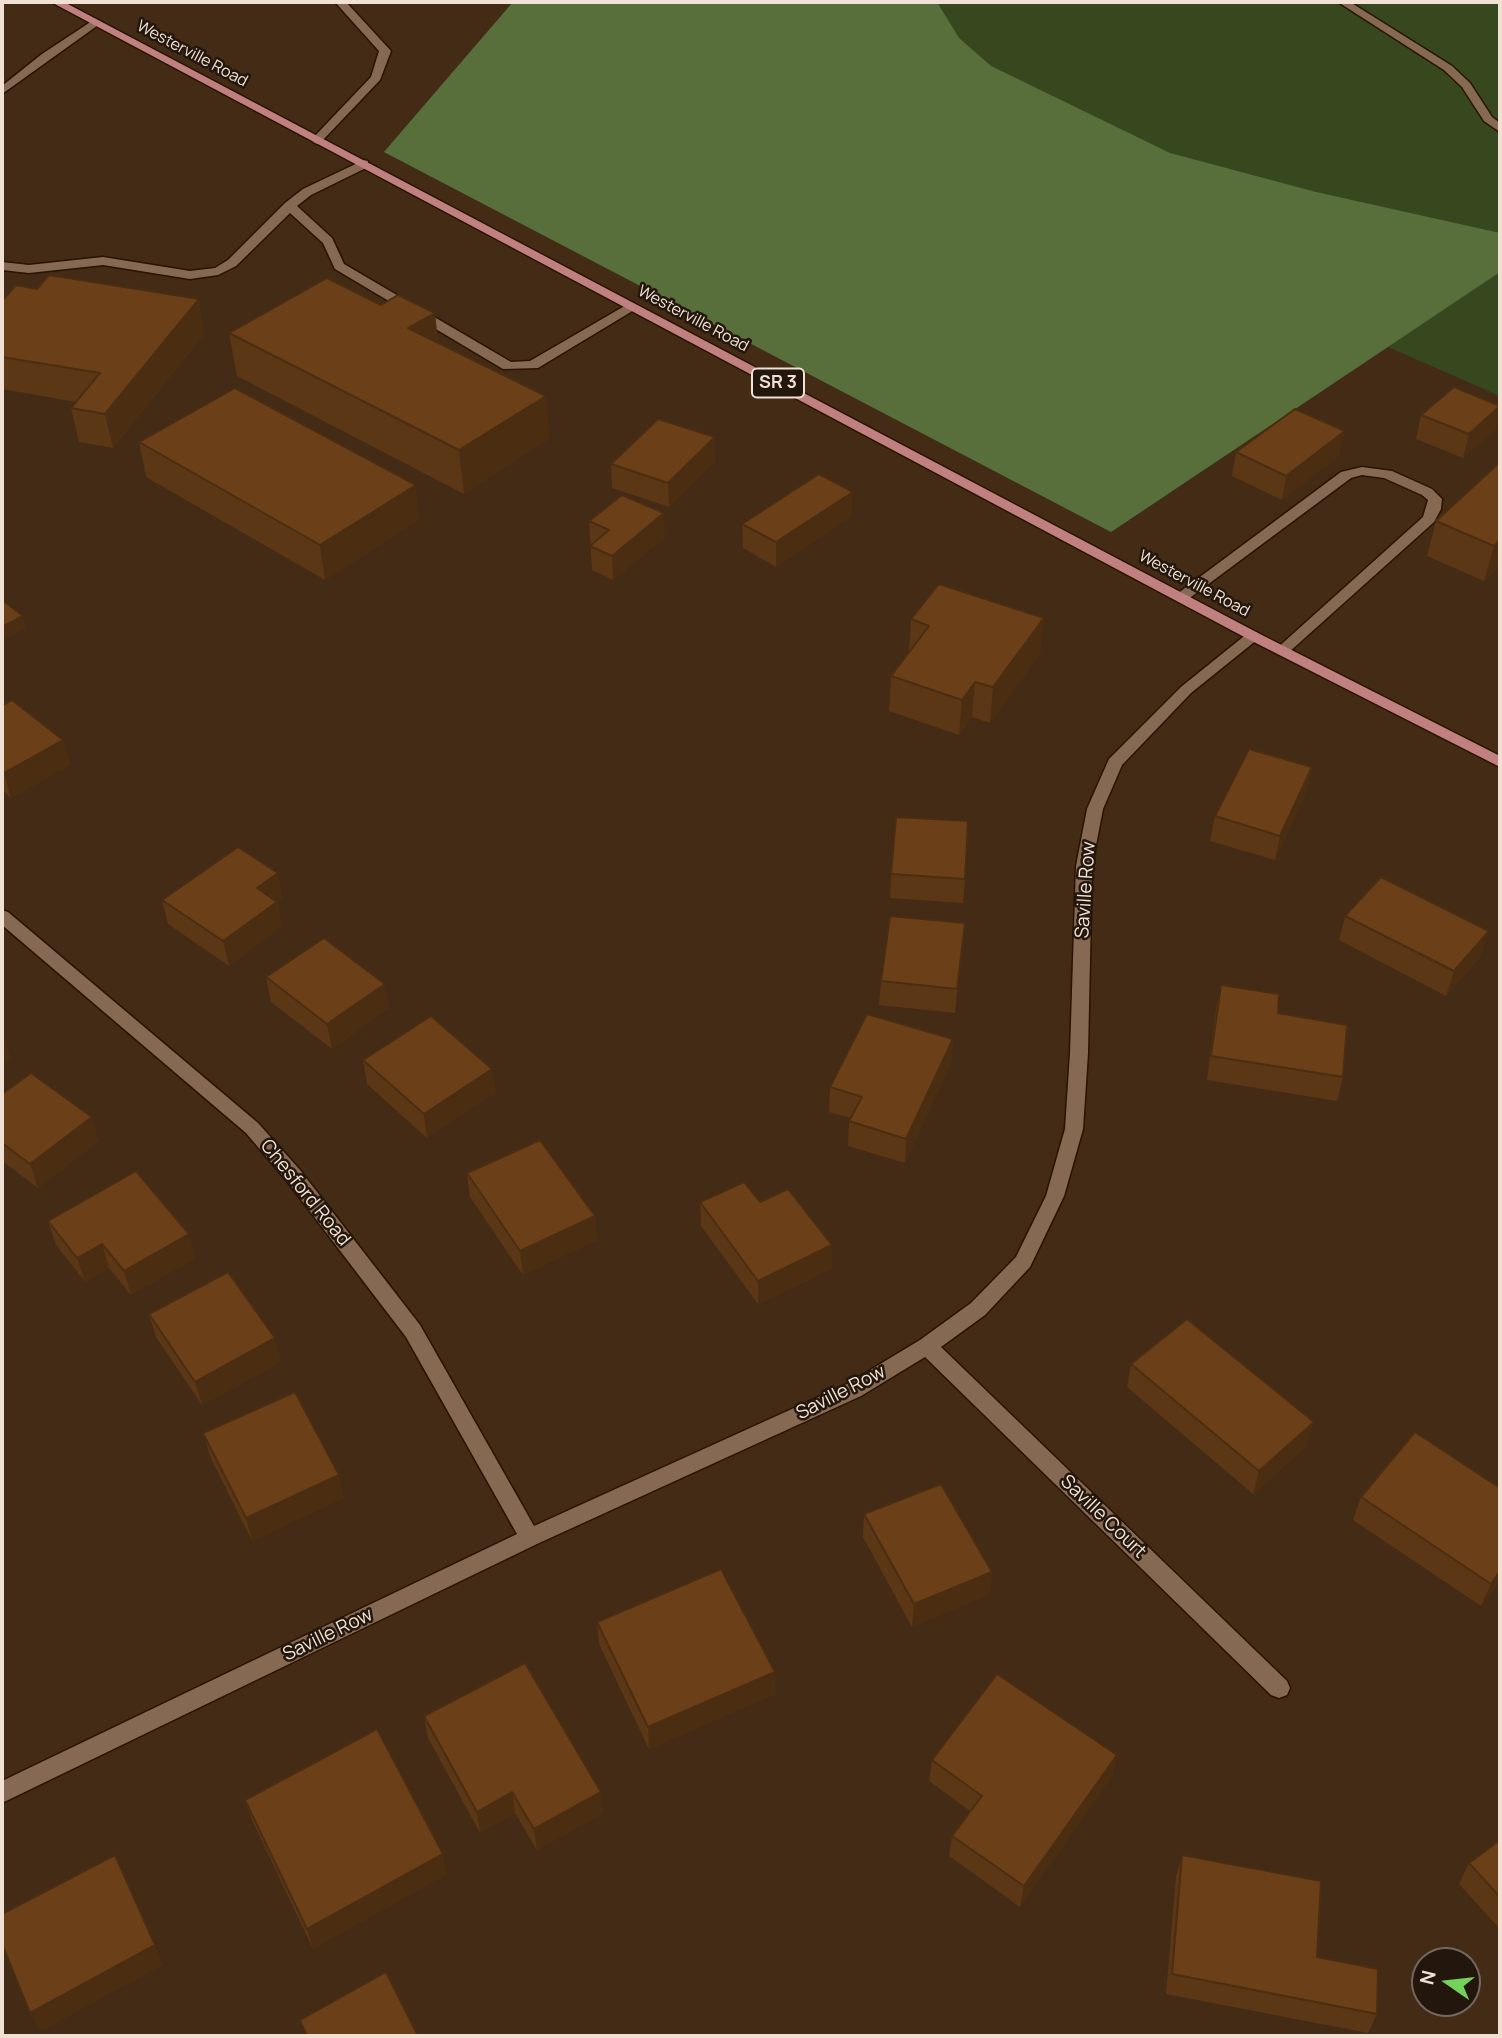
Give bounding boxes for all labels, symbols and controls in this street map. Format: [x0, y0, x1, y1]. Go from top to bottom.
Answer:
street label: Westerville Road [133, 17, 251, 91]
street label: Westerville Road [634, 282, 752, 356]
road number: SR 3 [752, 368, 804, 398]
street label: Westerville Road [1135, 547, 1253, 621]
street label: Saville Row [1071, 841, 1101, 939]
street label: Chesford Road [255, 1135, 355, 1251]
street label: Saville Row [793, 1361, 889, 1425]
street label: Saville Court [1055, 1470, 1151, 1564]
street label: Saville Row [279, 1603, 377, 1667]
north arrow [1411, 1947, 1481, 2017]
text: N [1413, 1968, 1442, 1987]

